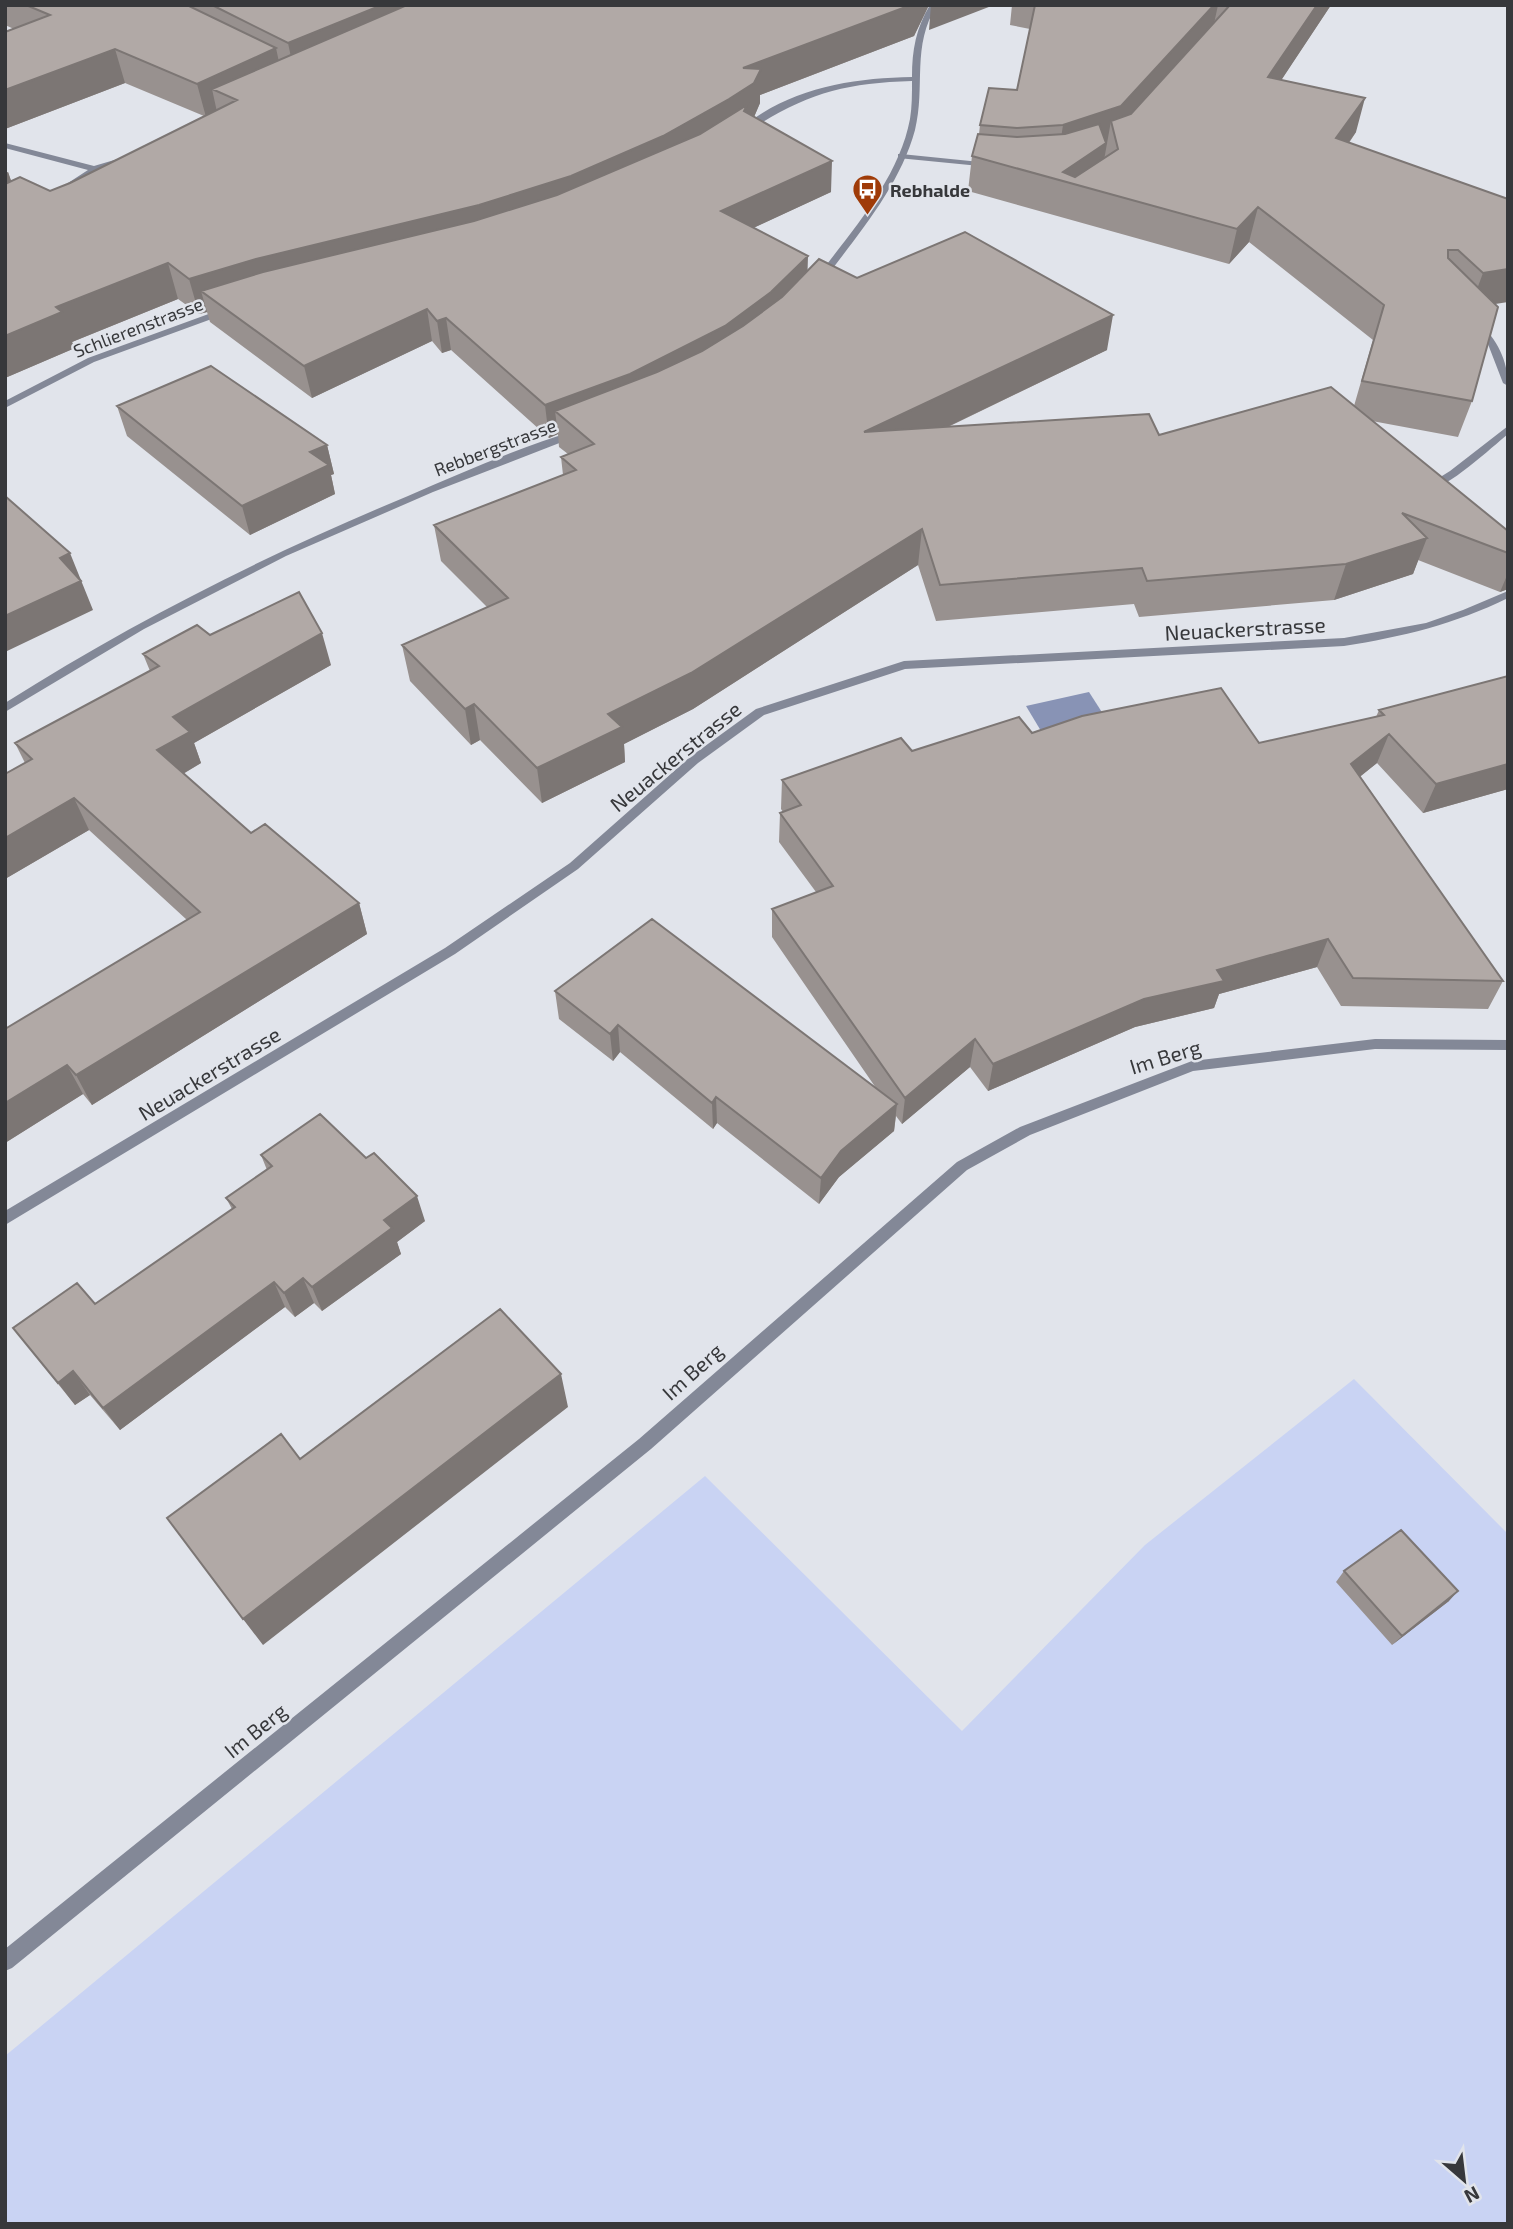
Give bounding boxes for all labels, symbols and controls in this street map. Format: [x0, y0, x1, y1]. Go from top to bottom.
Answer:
bus stop icon: Rebhalde [850, 173, 884, 217]
place label: Rebhalde [890, 179, 970, 201]
street label: Schlierenstrasse [70, 292, 206, 362]
street label: Rebbergstrasse [431, 414, 559, 480]
street label: Neuackerstrasse [1164, 611, 1326, 645]
street label: Neuackerstrasse [605, 696, 745, 816]
street label: Neuackerstrasse [133, 1021, 285, 1125]
street label: Im Berg [1126, 1033, 1204, 1079]
street label: Im Berg [657, 1337, 728, 1405]
street label: Im Berg [219, 1697, 291, 1763]
north arrow [1429, 2145, 1499, 2215]
text: N [1461, 2182, 1484, 2209]

